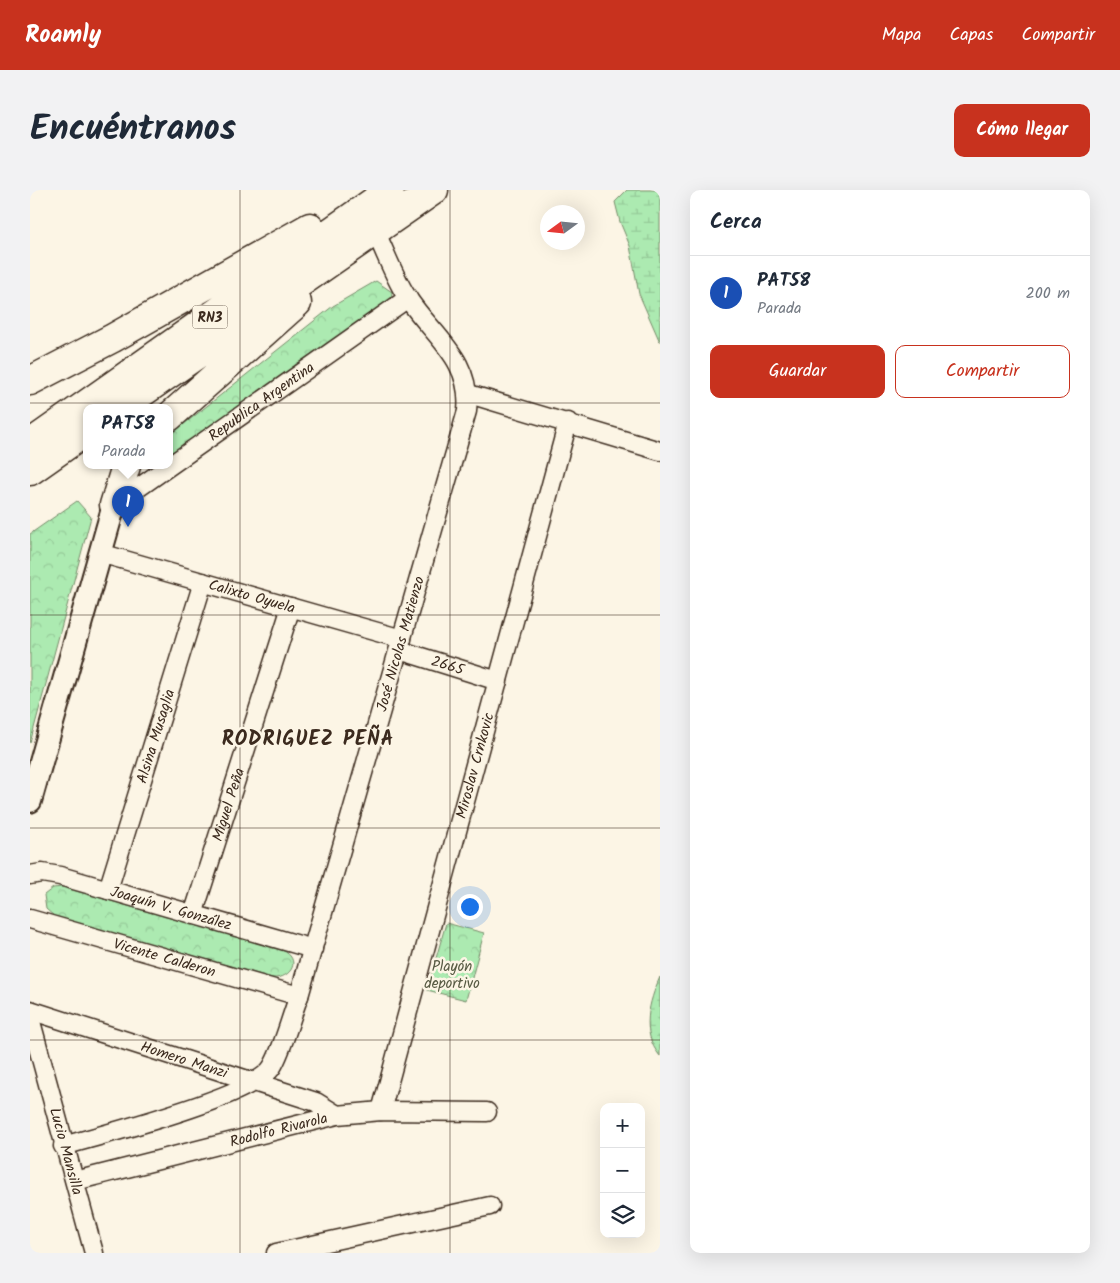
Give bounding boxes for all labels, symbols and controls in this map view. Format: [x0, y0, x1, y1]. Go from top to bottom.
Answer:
text: Roamly [25, 16, 101, 55]
text: Mapa [882, 21, 922, 50]
text: Capas [950, 21, 994, 50]
text: Compartir [1022, 21, 1095, 50]
text: Encuéntranos [30, 102, 236, 158]
button: Cómo llegar [954, 104, 1090, 157]
north arrow [540, 205, 585, 250]
text: Cerca [710, 206, 762, 239]
text: PAT58 [757, 266, 811, 296]
text: 1 [724, 281, 728, 306]
text: 200 m [1026, 281, 1070, 306]
text: Parada [757, 296, 801, 321]
road number: RN3 [192, 305, 228, 328]
button: Guardar [710, 345, 885, 398]
button: Compartir [895, 345, 1070, 398]
street label: Republica Argentina [204, 356, 320, 448]
popup [83, 404, 173, 469]
text: PAT58 [101, 409, 155, 439]
text: Parada [101, 439, 146, 464]
pin: 1 [112, 486, 144, 527]
street label: Calixto Oyuela [205, 573, 298, 621]
street label: José Nicolas Matienzo [370, 573, 432, 714]
street label: 2665 [428, 650, 468, 683]
street label: Alsina Musaglia [131, 686, 182, 787]
street label: Miroslav Crnkovic [450, 710, 502, 822]
district label: RODRIGUEZ PEÑA [222, 724, 394, 756]
street label: Miguel Peña [206, 765, 252, 845]
street label: Joaquín V. González [107, 880, 235, 938]
your location [457, 894, 483, 920]
street label: Vicente Calderon [110, 932, 218, 985]
park label: Playón deportivo [424, 955, 480, 996]
street label: Homero Manzi [137, 1035, 232, 1086]
map controls [600, 1103, 645, 1238]
button: + [600, 1103, 645, 1148]
street label: Lucio Mansilla [42, 1105, 89, 1198]
street label: Rodolfo Rivarola [227, 1107, 330, 1155]
button: − [600, 1148, 645, 1193]
button: layers [600, 1193, 645, 1238]

